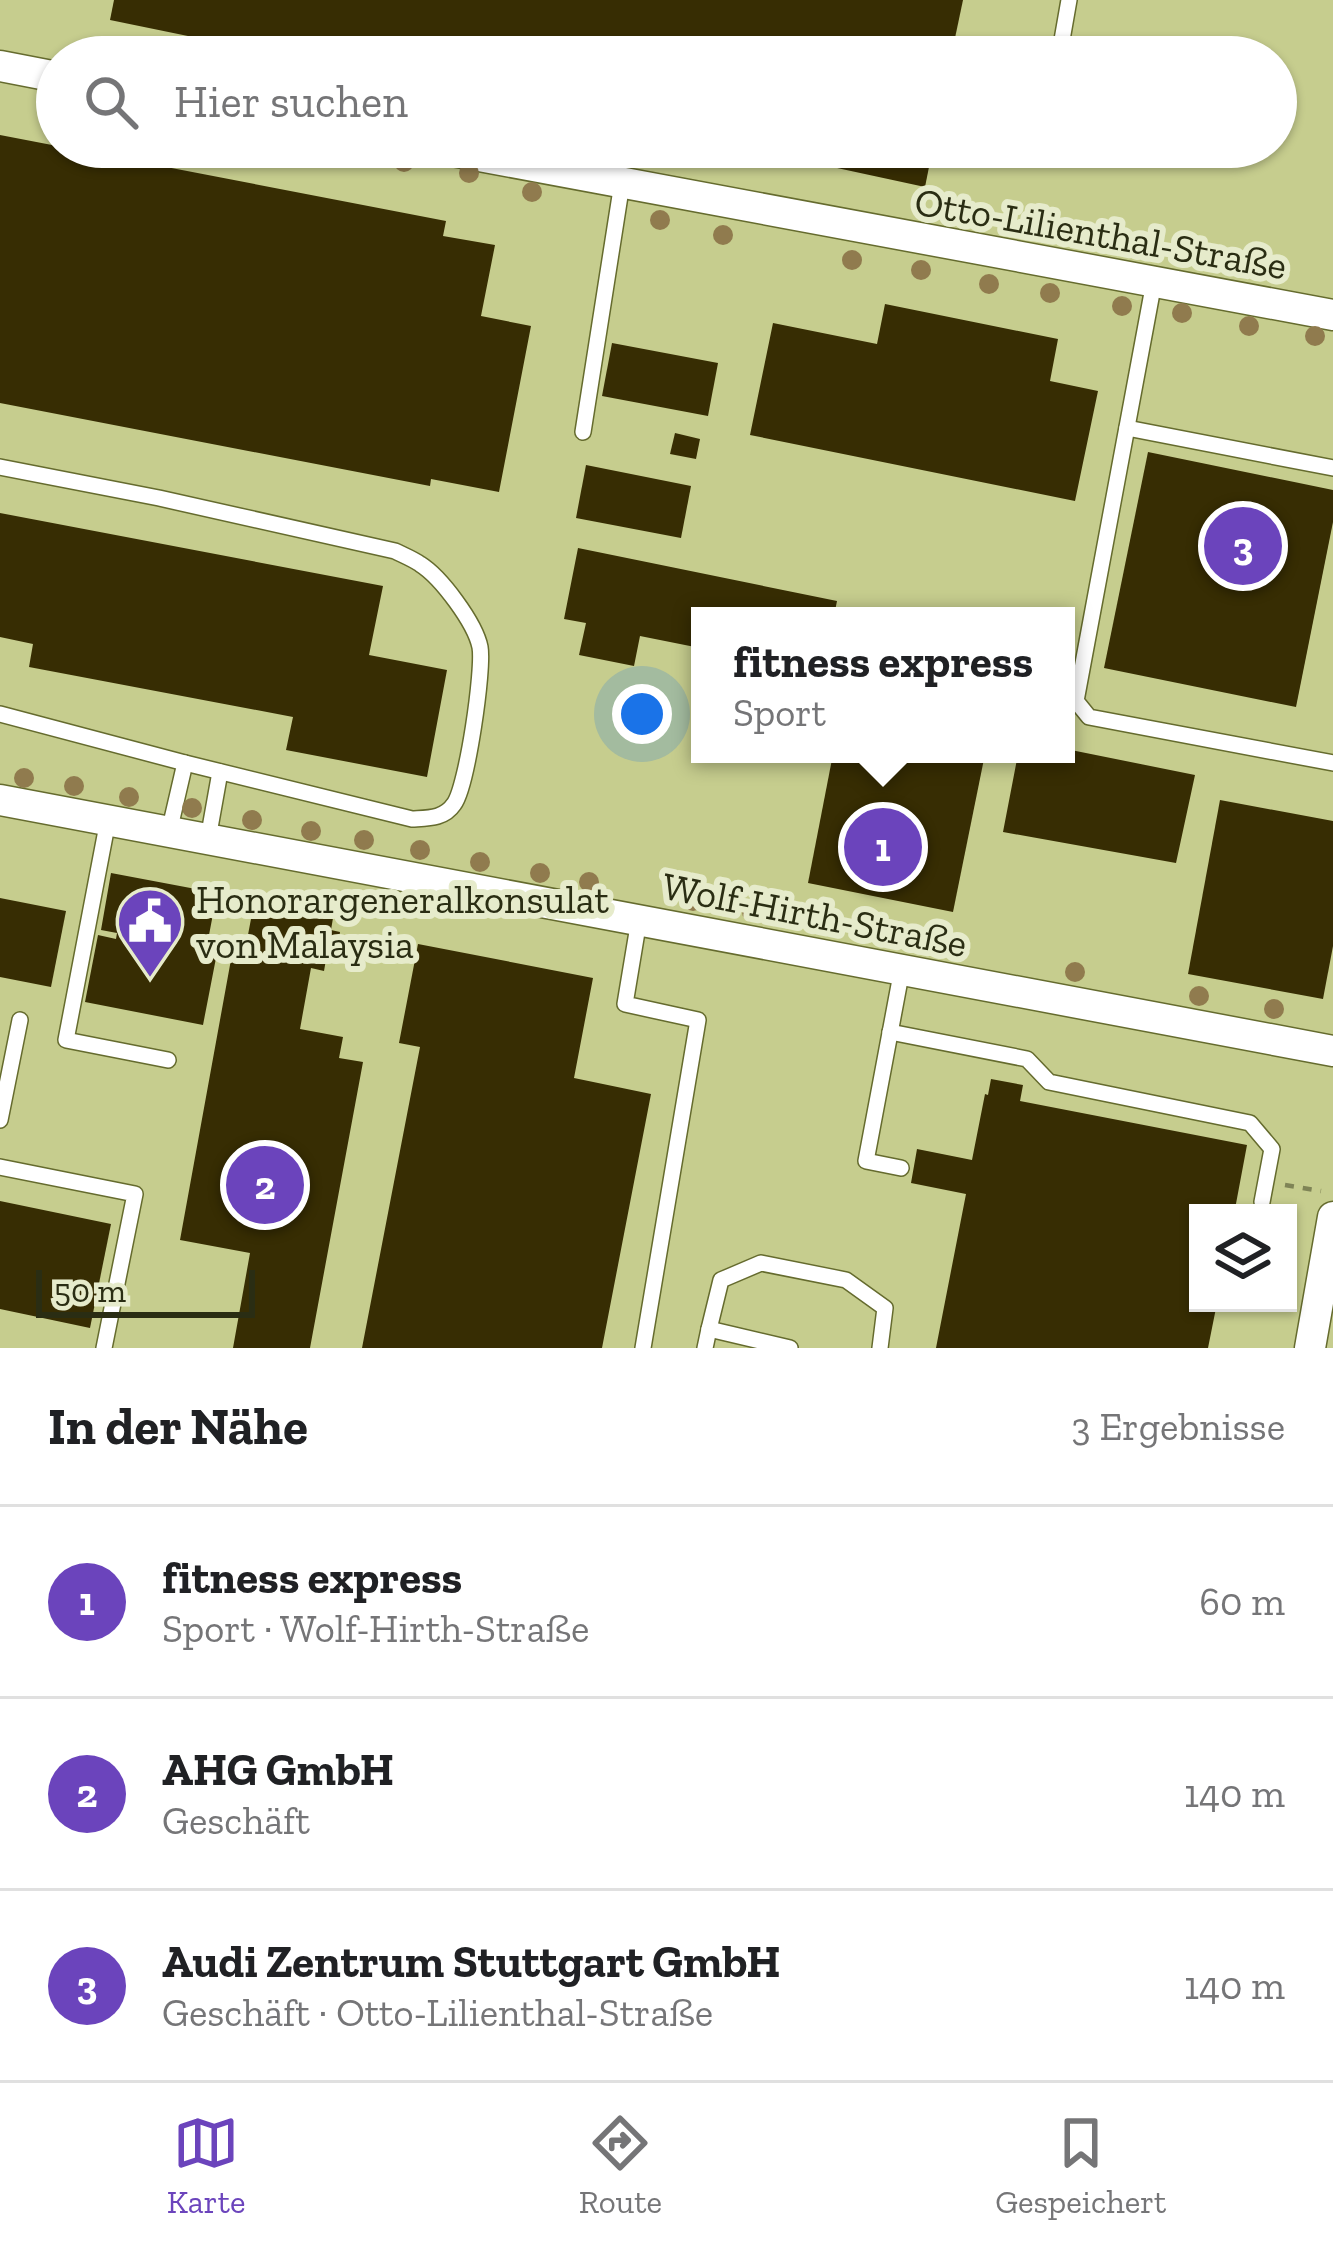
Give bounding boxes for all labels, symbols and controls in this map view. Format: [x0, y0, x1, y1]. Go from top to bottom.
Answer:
search box [36, 36, 1297, 168]
icon: search [78, 69, 144, 135]
text: Hier suchen [174, 75, 408, 129]
street label: Otto-Lilienthal-Straße [911, 178, 1291, 289]
pin: 3 [1204, 501, 1282, 591]
popup [691, 607, 1075, 763]
text: fitness express [733, 635, 1033, 689]
your location [612, 684, 672, 744]
text: Sport [733, 689, 826, 736]
pin: 1 [844, 802, 922, 892]
street label: Wolf-Hirth-Straße [659, 862, 971, 967]
place label: Honorargeneralkonsulat von Malaysia [196, 876, 610, 968]
public building icon: Honorargeneralkonsulat von Malaysia [115, 886, 185, 980]
pin: 2 [226, 1140, 304, 1230]
map controls [1189, 1204, 1297, 1312]
button: layers [1189, 1204, 1297, 1312]
scale bar [36, 1264, 255, 1317]
text: 50 m [54, 1271, 126, 1310]
text: In der Nähe [48, 1396, 308, 1457]
text: 3 Ergebnisse [1071, 1403, 1285, 1450]
text: fitness express [162, 1551, 462, 1605]
text: 1 [79, 1578, 95, 1625]
text: 60 m [1199, 1578, 1285, 1625]
text: Sport · Wolf-Hirth-Straße [162, 1605, 589, 1652]
text: AHG GmbH [162, 1743, 394, 1797]
text: 2 [77, 1770, 97, 1817]
text: 140 m [1184, 1770, 1285, 1817]
text: Geschäft [162, 1797, 310, 1844]
text: Audi Zentrum Stuttgart GmbH [162, 1935, 781, 1989]
text: 3 [77, 1962, 97, 2009]
text: 140 m [1184, 1962, 1285, 2009]
text: Geschäft · Otto-Lilienthal-Straße [162, 1989, 713, 2036]
tab: Karte [167, 2110, 245, 2221]
tab: Route [579, 2110, 662, 2221]
tab: Gespeichert [995, 2110, 1166, 2221]

